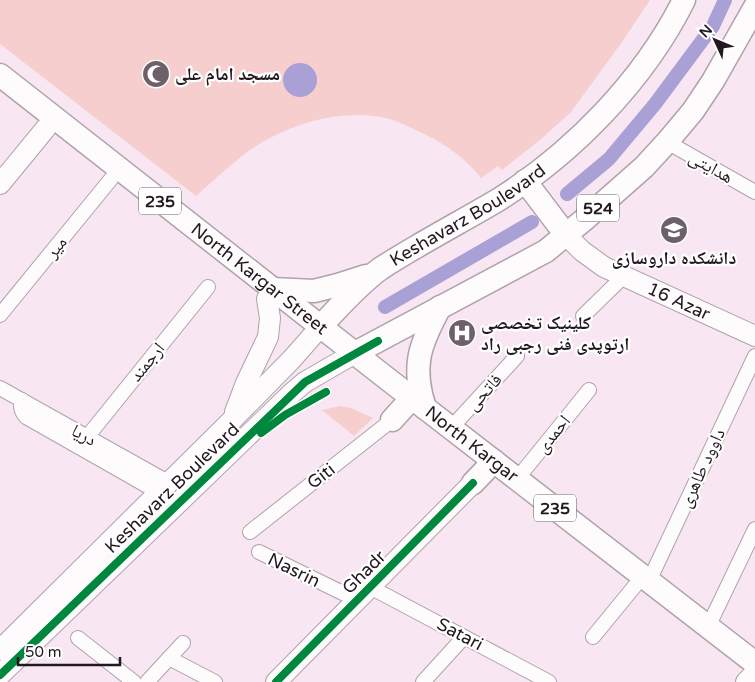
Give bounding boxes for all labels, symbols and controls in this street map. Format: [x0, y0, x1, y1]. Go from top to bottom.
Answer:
north arrow [690, 15, 740, 65]
text: N [696, 21, 716, 41]
mosque icon: مسجد امام علی [141, 59, 171, 89]
place label: مسجد امام علی [175, 63, 280, 86]
street label: هدایتی [685, 146, 737, 188]
street label: Keshavarz Boulevard [386, 159, 550, 271]
road number: 235 [139, 188, 181, 215]
road number: 524 [577, 194, 619, 222]
school or university icon: دانشکده داروسازی [659, 215, 689, 245]
street label: North Kargar Street [187, 218, 333, 339]
street label: میر [40, 232, 71, 263]
place label: دانشکده داروسازی [612, 247, 736, 269]
street label: 16 Azar [644, 277, 714, 325]
place label: کلینیک تخصصی ارتوپدی فنی رجبی راد [481, 312, 629, 355]
hospital icon: کلینیک تخصصی ارتوپدی فنی رجبی راد [447, 318, 477, 348]
street label: ارجمند [125, 338, 169, 386]
street label: فاتحی [461, 369, 507, 415]
street label: North Kargar [421, 401, 523, 487]
street label: احمدی [531, 410, 575, 458]
street label: Keshavarz Boulevard [100, 418, 244, 558]
street label: دریا [68, 419, 100, 451]
street label: داوود طاهری [674, 425, 730, 511]
street label: Giti [303, 458, 339, 494]
road number: 235 [534, 494, 576, 522]
street label: Ghadr [337, 545, 391, 599]
street label: Nasrin [264, 548, 324, 592]
street label: Satari [433, 613, 487, 655]
scale bar [18, 634, 120, 666]
text: 50 m [25, 643, 62, 661]

